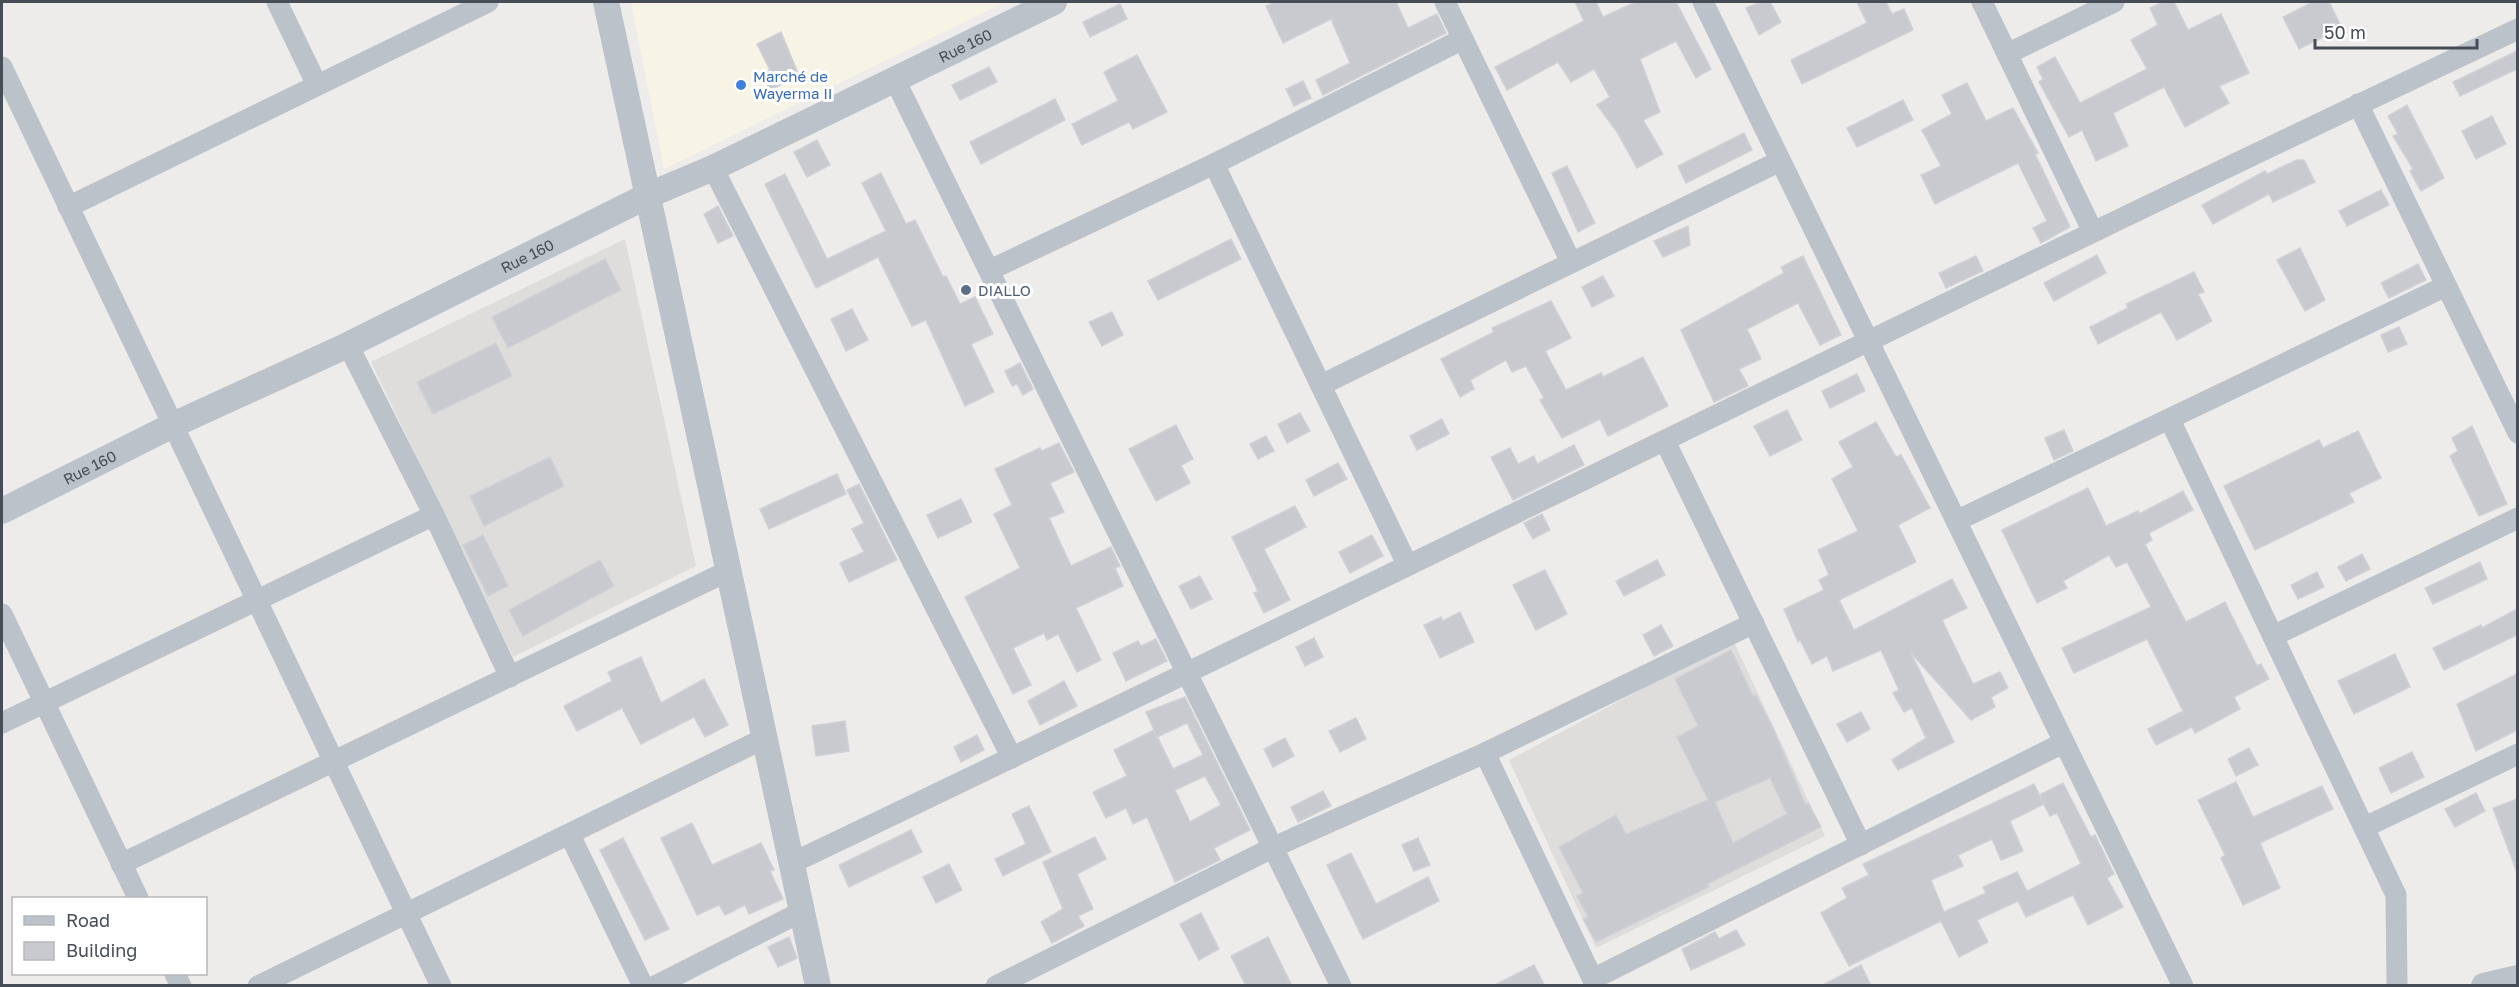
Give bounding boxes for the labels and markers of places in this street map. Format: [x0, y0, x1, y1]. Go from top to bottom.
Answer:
place label: Marché de Wayerma II [753, 67, 833, 102]
marker: Marché de Wayerma II [734, 78, 748, 92]
place label: DIALLO [978, 281, 1031, 299]
marker: DIALLO [959, 283, 973, 297]

